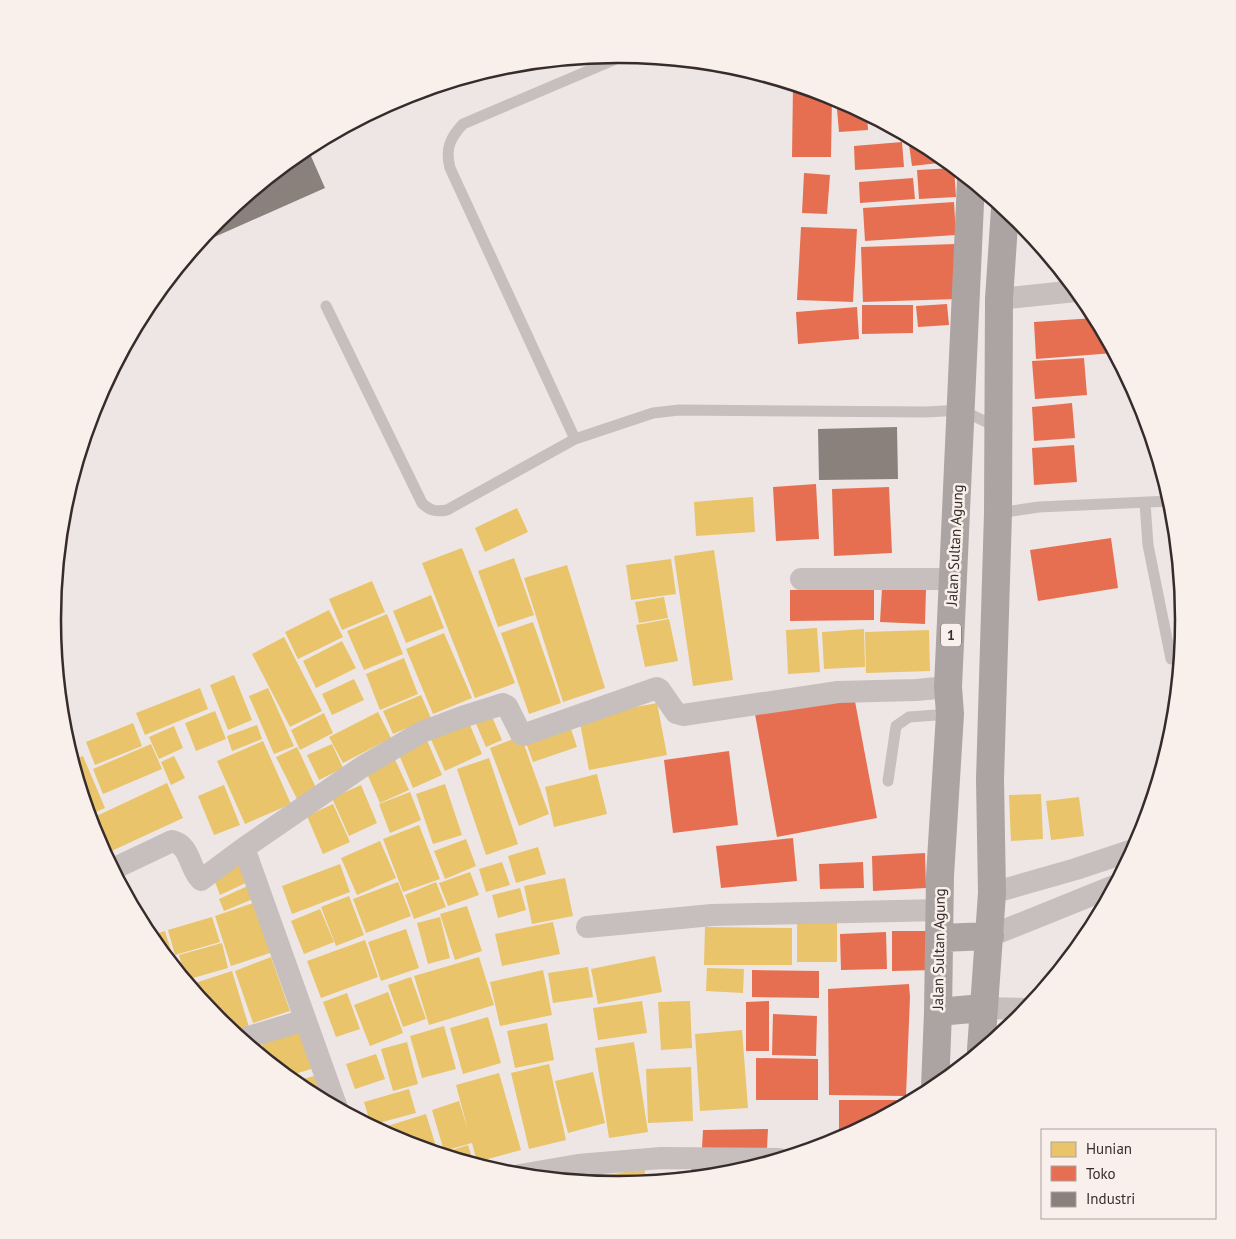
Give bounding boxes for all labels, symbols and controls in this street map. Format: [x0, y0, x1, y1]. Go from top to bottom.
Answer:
street label: Jalan Sultan Agung [942, 484, 967, 607]
road number: 1 [941, 624, 961, 646]
street label: Jalan Sultan Agung [928, 888, 949, 1011]
legend [1041, 1129, 1216, 1219]
text: Hunian [1086, 1139, 1132, 1158]
text: Toko [1086, 1164, 1116, 1183]
text: Industri [1086, 1189, 1135, 1208]

